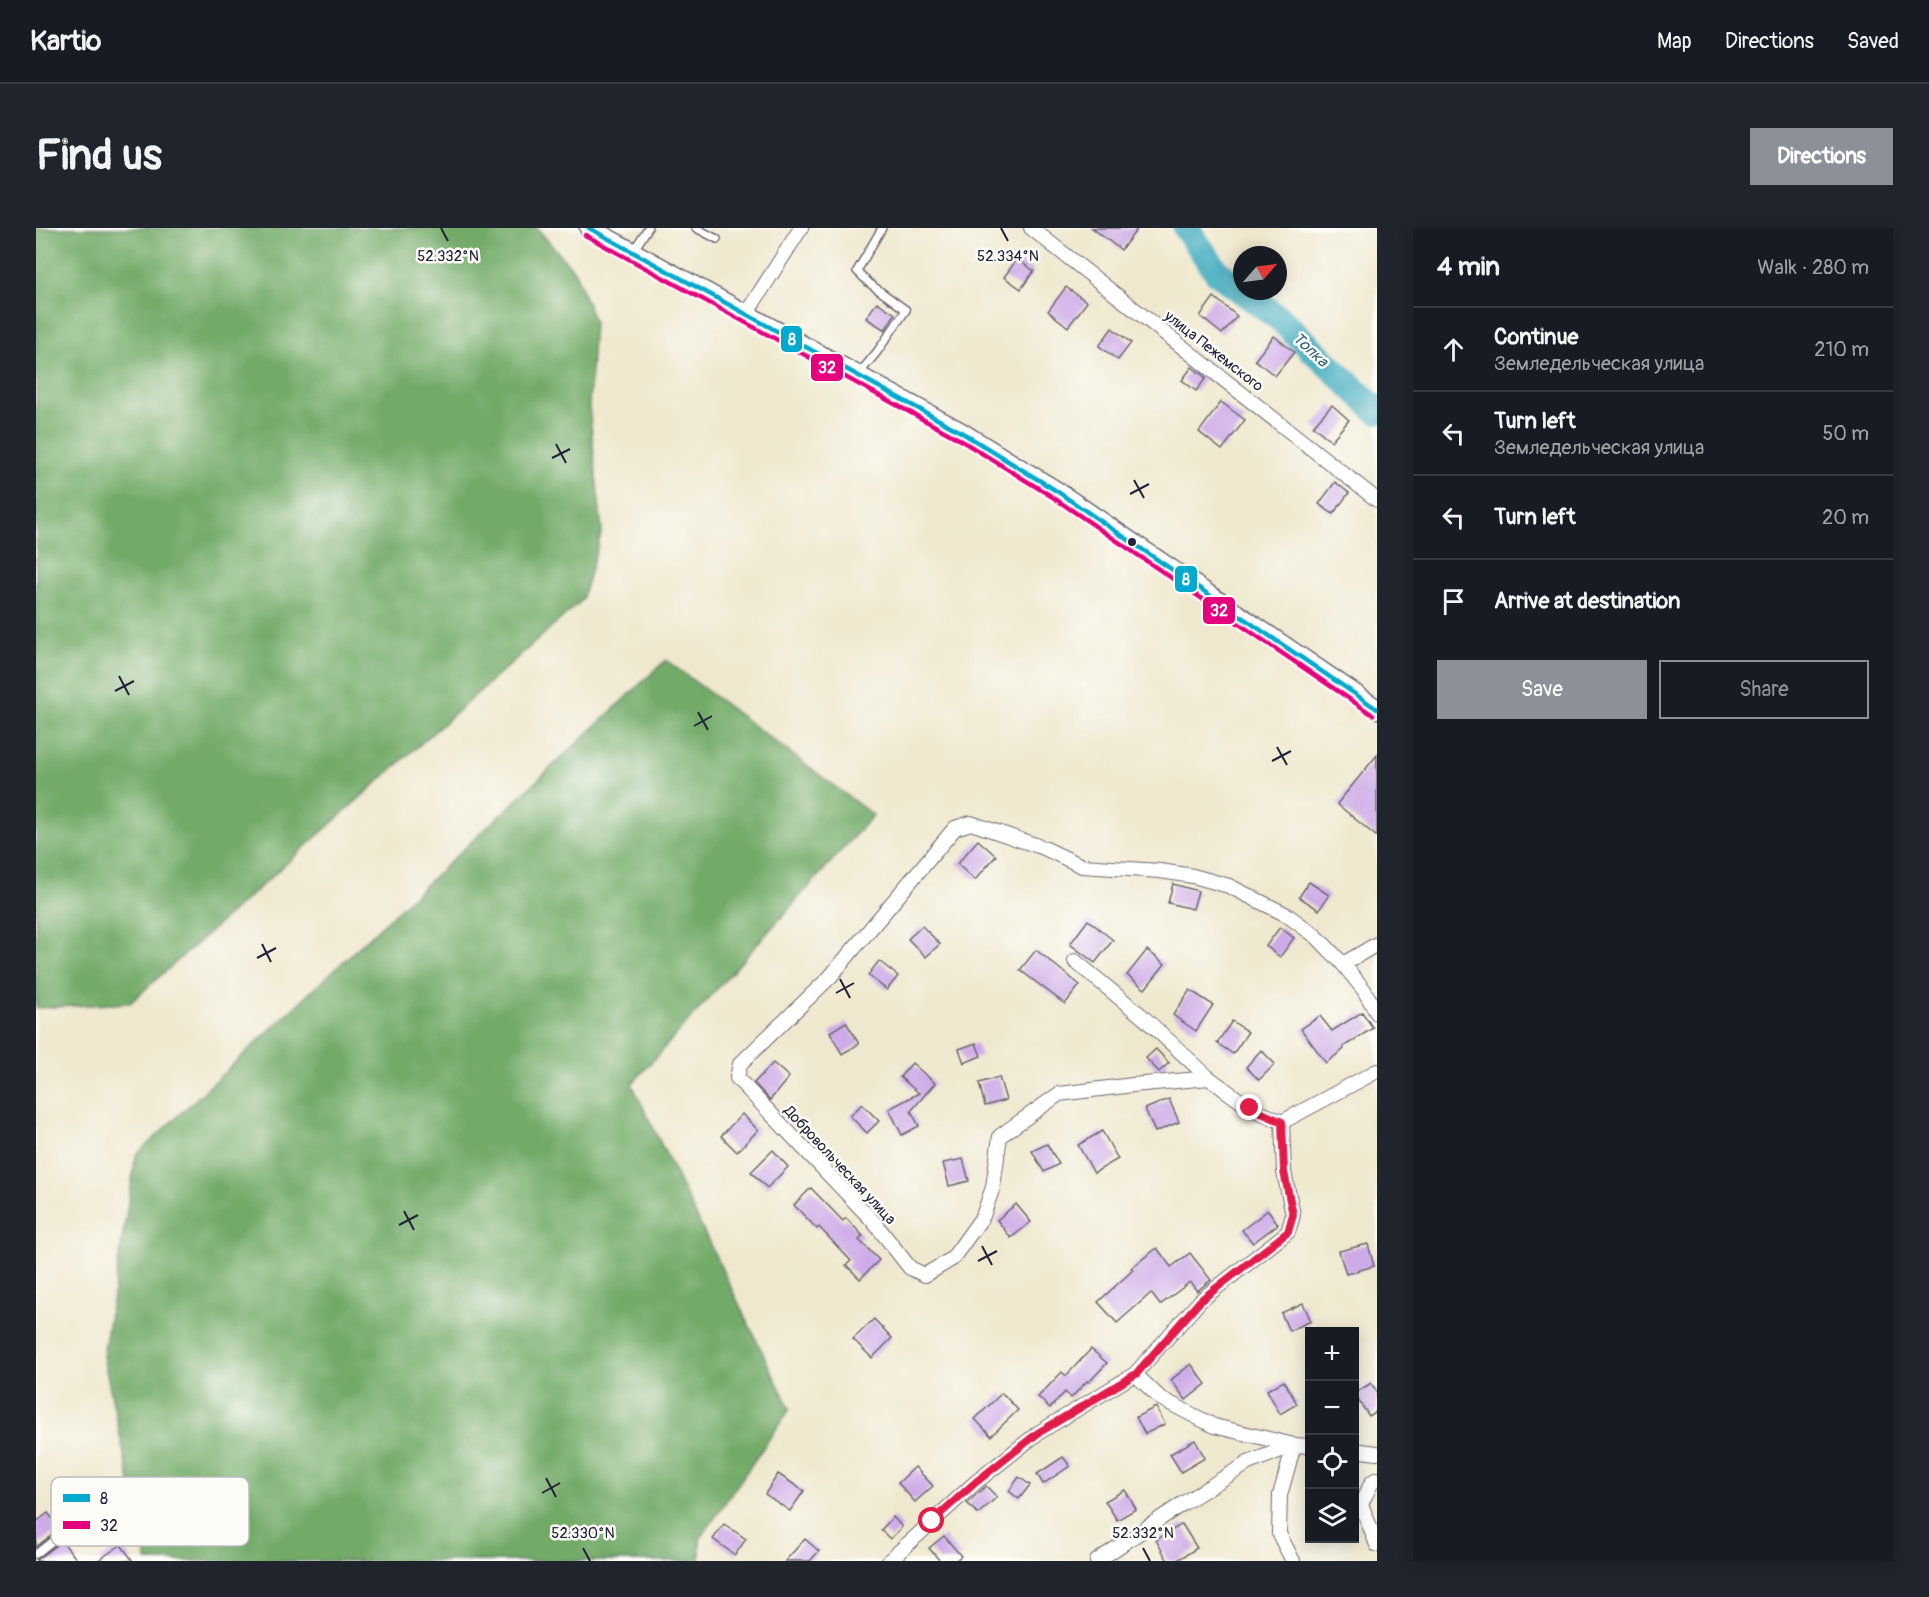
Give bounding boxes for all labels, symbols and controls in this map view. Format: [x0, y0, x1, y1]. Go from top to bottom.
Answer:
text: Kartio [30, 24, 101, 59]
text: Map [1657, 28, 1692, 55]
text: Directions [1725, 28, 1814, 55]
text: Saved [1847, 28, 1899, 55]
button: Directions [1750, 128, 1893, 185]
text: Find us [36, 130, 162, 182]
north arrow [1233, 246, 1287, 300]
text: 52.332°N [417, 247, 479, 266]
text: 52.334°N [977, 247, 1039, 266]
text: 4 min [1437, 251, 1500, 283]
text: Walk · 280 m [1757, 255, 1869, 280]
street label: улица Пежемского [1160, 306, 1267, 396]
text: Continue [1494, 323, 1578, 351]
line badge: 8 [780, 325, 803, 353]
water label: Топка [1288, 328, 1333, 372]
text: 8 [788, 330, 796, 350]
icon: ahead [1437, 333, 1470, 366]
text: 210 m [1814, 337, 1869, 362]
text: Земледельческая улица [1494, 351, 1704, 376]
line badge: 32 [810, 353, 844, 382]
text: 32 [818, 358, 836, 378]
text: Turn left [1494, 407, 1576, 435]
icon: left [1437, 417, 1470, 450]
text: 50 m [1822, 421, 1869, 446]
text: Земледельческая улица [1494, 435, 1704, 460]
icon: left [1437, 501, 1470, 534]
text: Turn left [1494, 503, 1576, 531]
text: 20 m [1822, 505, 1869, 530]
unlabelled marker [1126, 536, 1138, 548]
line badge: 8 [1174, 565, 1198, 593]
text: 8 [1182, 570, 1190, 590]
icon: arrive [1437, 585, 1470, 618]
text: Arrive at destination [1494, 587, 1680, 615]
line badge: 32 [1202, 596, 1236, 625]
text: 32 [1210, 601, 1228, 621]
button: Save [1437, 660, 1647, 719]
button: Share [1659, 660, 1869, 719]
route end [1236, 1094, 1262, 1120]
street label: Добровольческая улица [779, 1101, 900, 1229]
map controls [1305, 1327, 1359, 1543]
button: + [1305, 1327, 1359, 1381]
button: − [1305, 1381, 1359, 1435]
button: locate [1305, 1435, 1359, 1489]
legend [51, 1477, 249, 1546]
text: 8 [100, 1489, 108, 1509]
button: layers [1305, 1489, 1359, 1543]
route start [918, 1507, 944, 1533]
text: 32 [100, 1516, 118, 1536]
text: 52.330°N [551, 1524, 615, 1543]
text: 52.332°N [1112, 1524, 1174, 1543]

